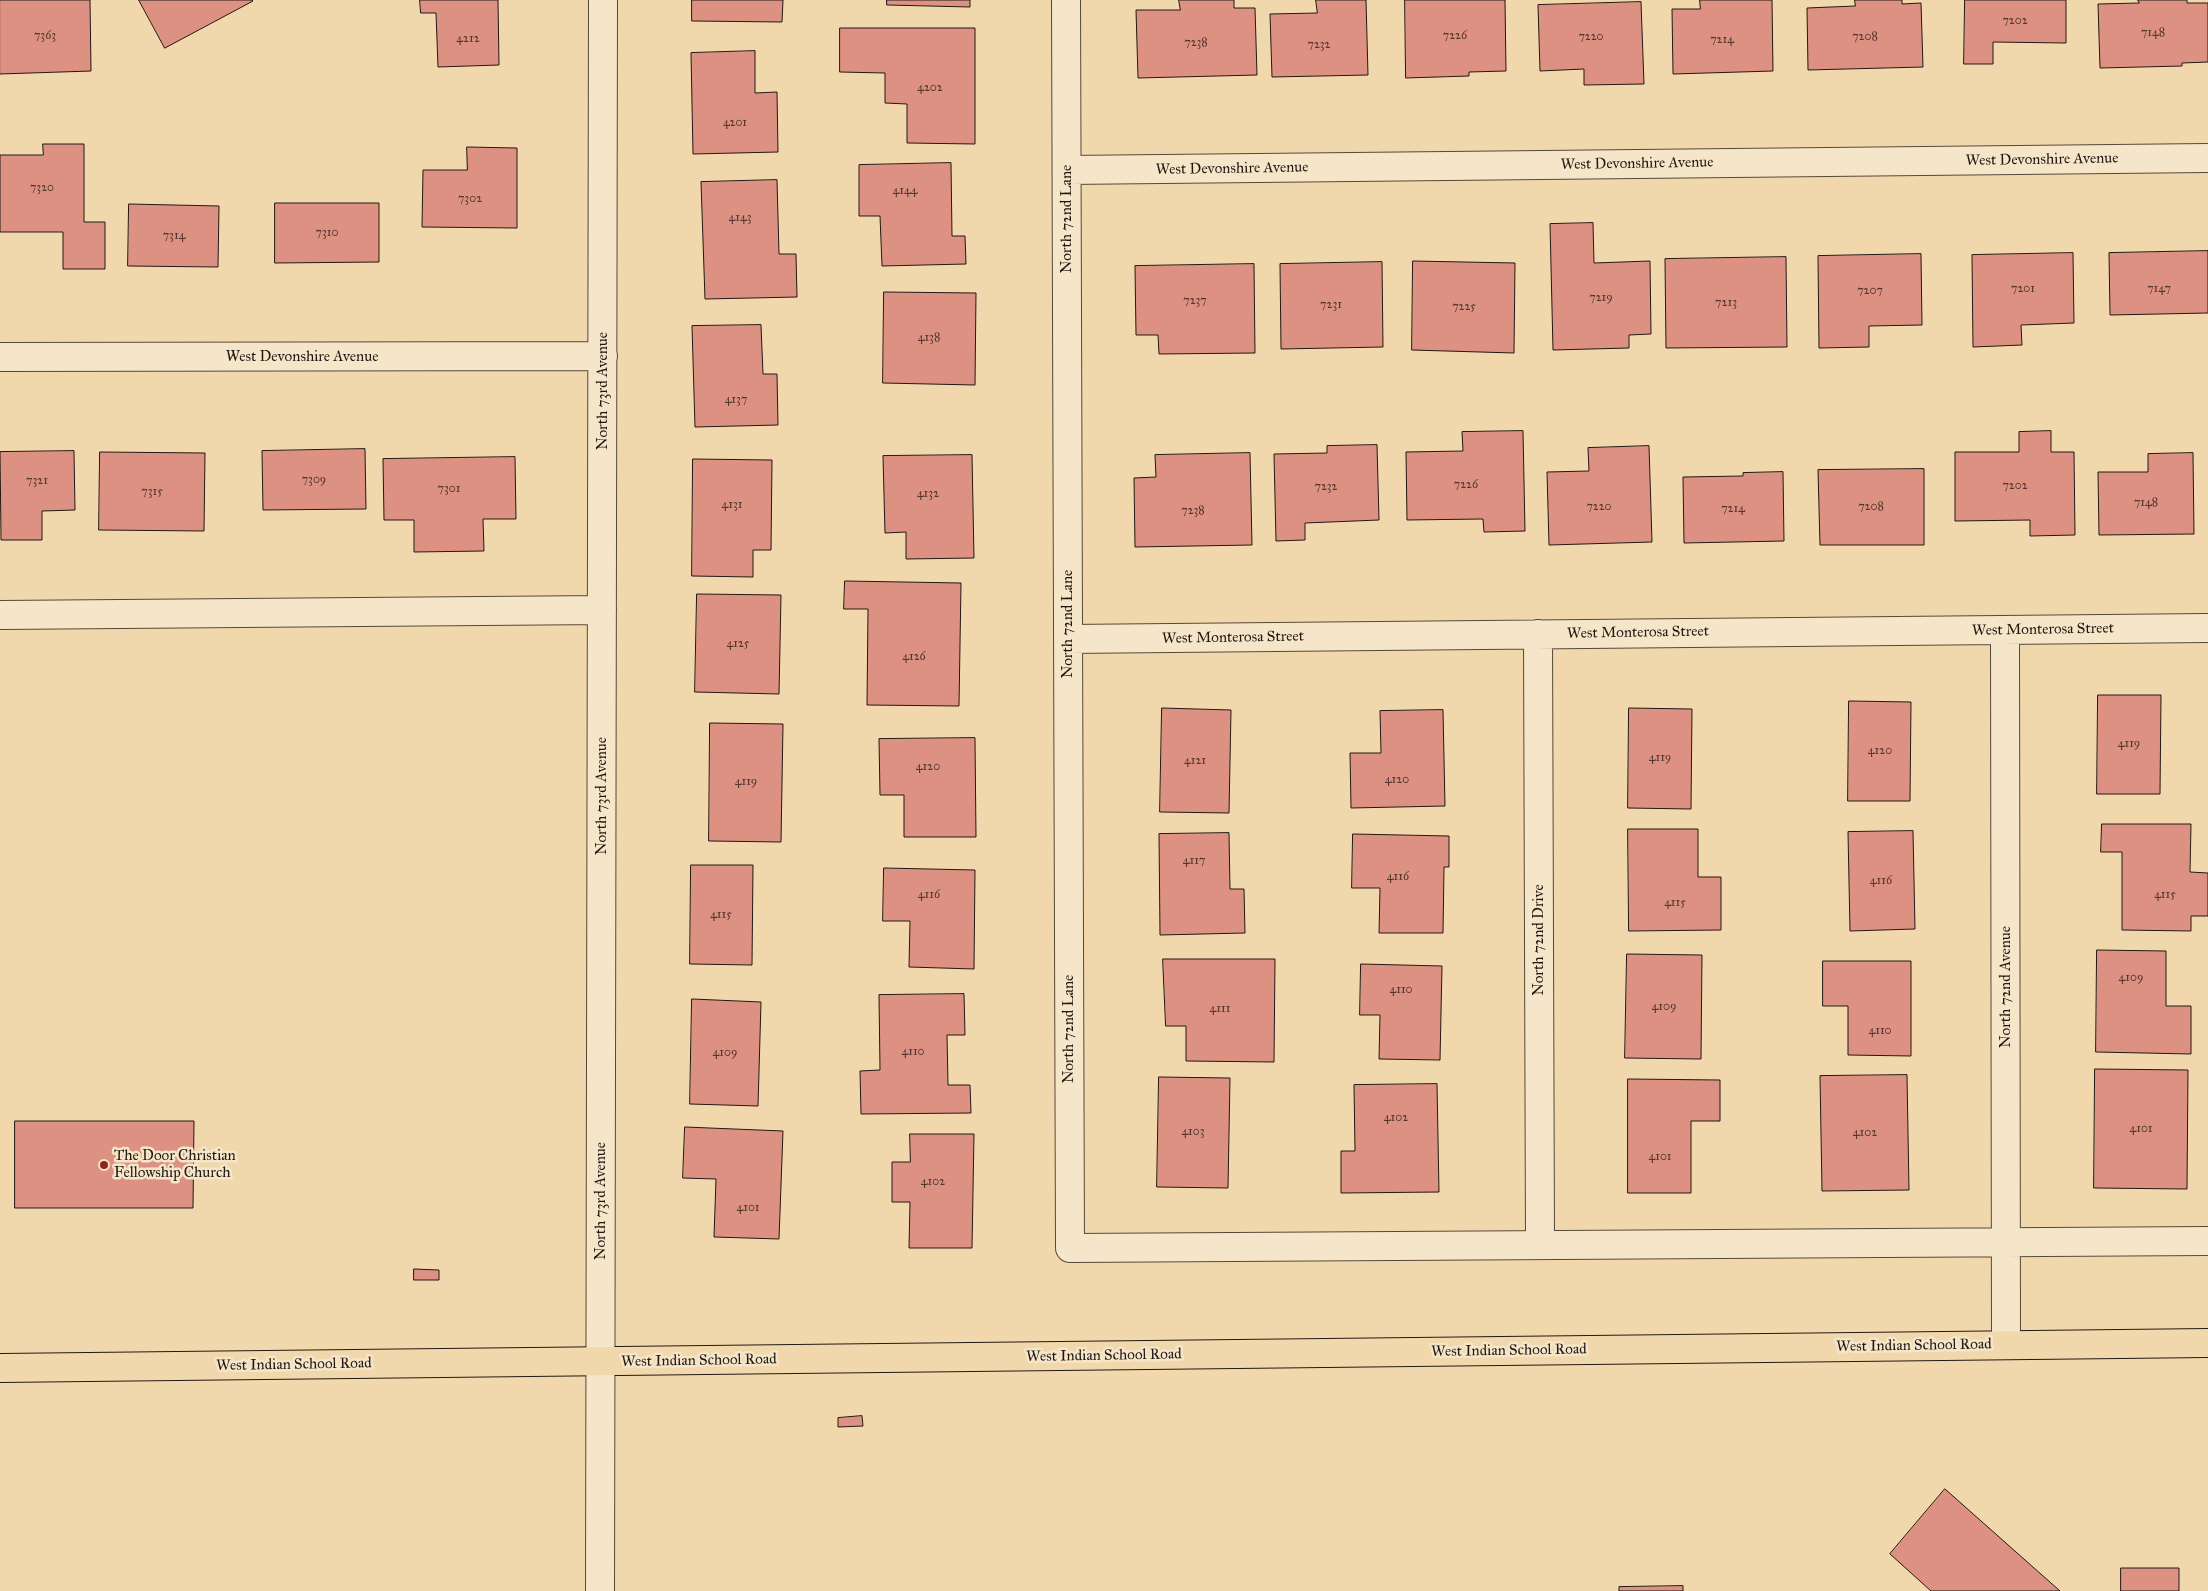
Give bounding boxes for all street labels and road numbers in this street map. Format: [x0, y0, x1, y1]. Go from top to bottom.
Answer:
street label: West Devonshire Avenue [1965, 150, 2119, 170]
street label: West Devonshire Avenue [1560, 154, 1714, 174]
street label: West Devonshire Avenue [1155, 159, 1309, 179]
street label: North 72nd Lane [1058, 165, 1076, 273]
street label: North 73rd Avenue [594, 332, 612, 450]
street label: West Devonshire Avenue [226, 348, 378, 366]
street label: North 72nd Lane [1059, 570, 1077, 678]
street label: West Monterosa Street [1972, 620, 2114, 640]
street label: West Monterosa Street [1567, 623, 1709, 643]
street label: West Monterosa Street [1162, 628, 1304, 648]
street label: North 73rd Avenue [593, 737, 611, 855]
street label: North 72nd Drive [1530, 884, 1548, 996]
street label: North 72nd Avenue [1997, 926, 2015, 1048]
street label: North 72nd Lane [1060, 975, 1078, 1083]
street label: North 73rd Avenue [592, 1142, 610, 1260]
street label: West Indian School Road [1836, 1336, 1992, 1356]
street label: West Indian School Road [1431, 1341, 1587, 1361]
street label: West Indian School Road [1026, 1346, 1182, 1366]
street label: West Indian School Road [621, 1351, 777, 1371]
street label: West Indian School Road [216, 1355, 372, 1375]

